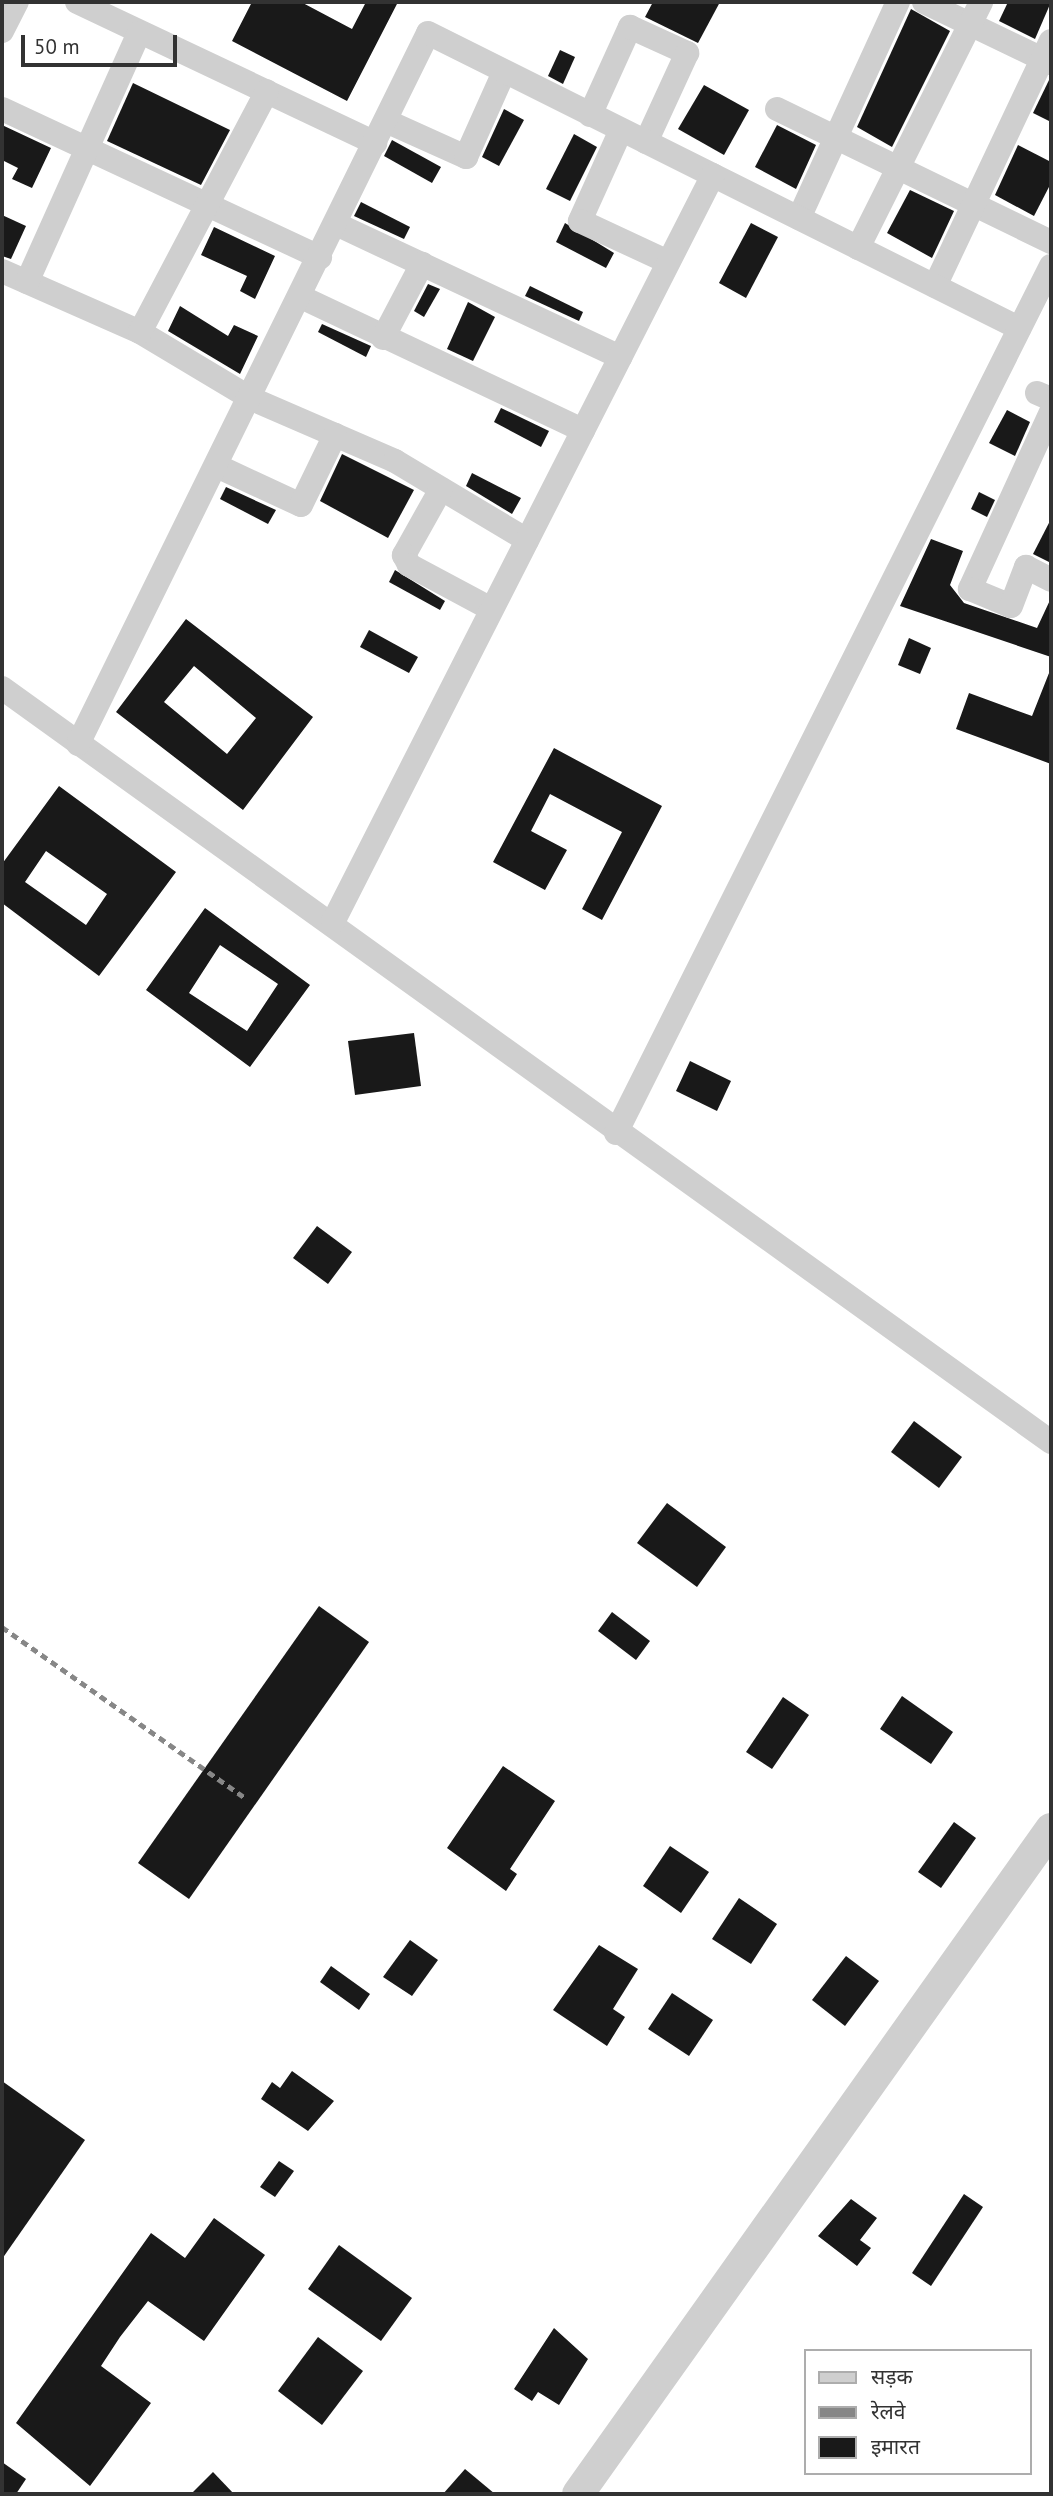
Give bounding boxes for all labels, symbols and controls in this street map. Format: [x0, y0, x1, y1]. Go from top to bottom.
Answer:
scale bar [24, 21, 180, 65]
text: 50 m [34, 33, 80, 60]
legend [804, 2349, 1032, 2475]
text: सड़क [871, 2363, 913, 2390]
text: रेलवे [871, 2398, 906, 2425]
text: इमारत [871, 2433, 920, 2460]

